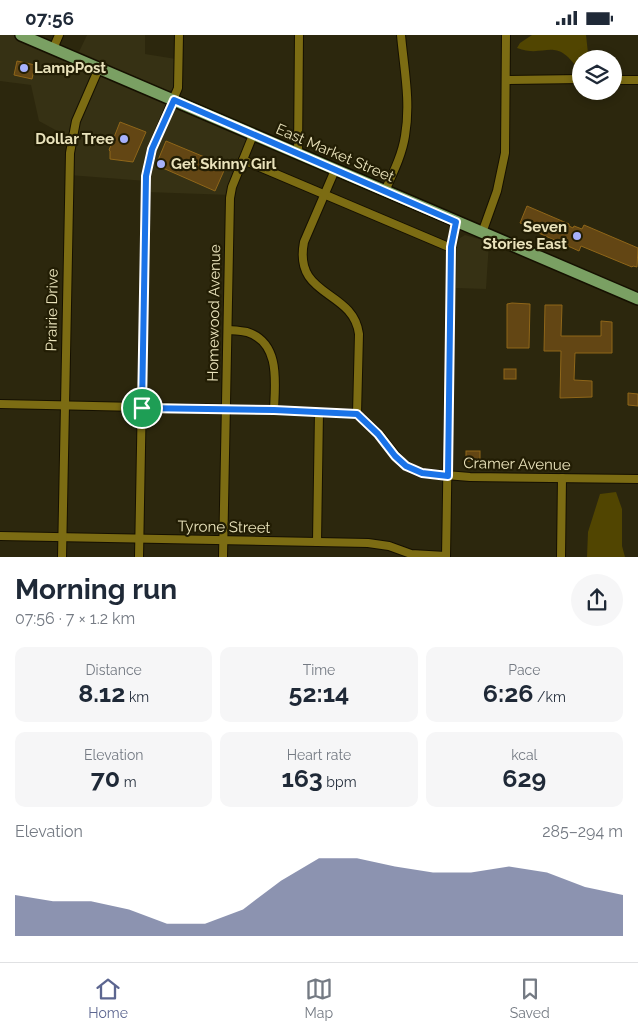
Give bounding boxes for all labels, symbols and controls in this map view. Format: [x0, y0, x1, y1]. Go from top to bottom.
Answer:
text: 07:56 [25, 7, 74, 29]
map controls [572, 50, 622, 100]
button: layers [572, 50, 622, 100]
place label: LampPost [34, 59, 106, 77]
marker: LampPost [18, 62, 30, 74]
street label: East Market Street [273, 120, 397, 186]
place label: Dollar Tree [35, 130, 114, 148]
marker: Dollar Tree [118, 133, 130, 145]
place label: Get Skinny Girl [171, 155, 276, 173]
marker: Get Skinny Girl [155, 158, 167, 170]
place label: Seven Stories East [483, 218, 567, 253]
marker: Seven Stories East [571, 230, 583, 242]
street label: Homewood Avenue [204, 244, 224, 382]
street label: Prairie Drive [42, 268, 62, 352]
pin [121, 387, 163, 429]
icon: arrive [128, 394, 156, 422]
street label: Cramer Avenue [463, 454, 571, 474]
street label: Tyrone Street [177, 517, 271, 537]
text: Morning run [15, 573, 177, 606]
button: share [571, 574, 623, 626]
text: 07:56 · 7 × 1.2 km [15, 609, 135, 628]
text: Distance [86, 662, 142, 678]
text: Time [303, 662, 335, 678]
text: Pace [508, 662, 540, 678]
text: 8.12 [78, 678, 125, 708]
text: 52:14 [289, 678, 349, 708]
text: 6:26 [483, 678, 533, 708]
text: km [125, 689, 149, 705]
text: /km [533, 689, 566, 705]
text: Elevation [84, 747, 143, 763]
text: Heart rate [287, 747, 351, 763]
text: kcal [511, 747, 537, 763]
text: 70 [91, 763, 120, 793]
text: 163 [281, 763, 323, 793]
text: 629 [502, 763, 546, 793]
text: m [120, 774, 137, 790]
text: bpm [323, 774, 357, 790]
text: Elevation [15, 822, 83, 841]
text: 285–294 m [542, 822, 623, 841]
tab: Home [88, 975, 128, 1021]
tab: Map [305, 975, 333, 1021]
tab: Saved [510, 975, 550, 1021]

